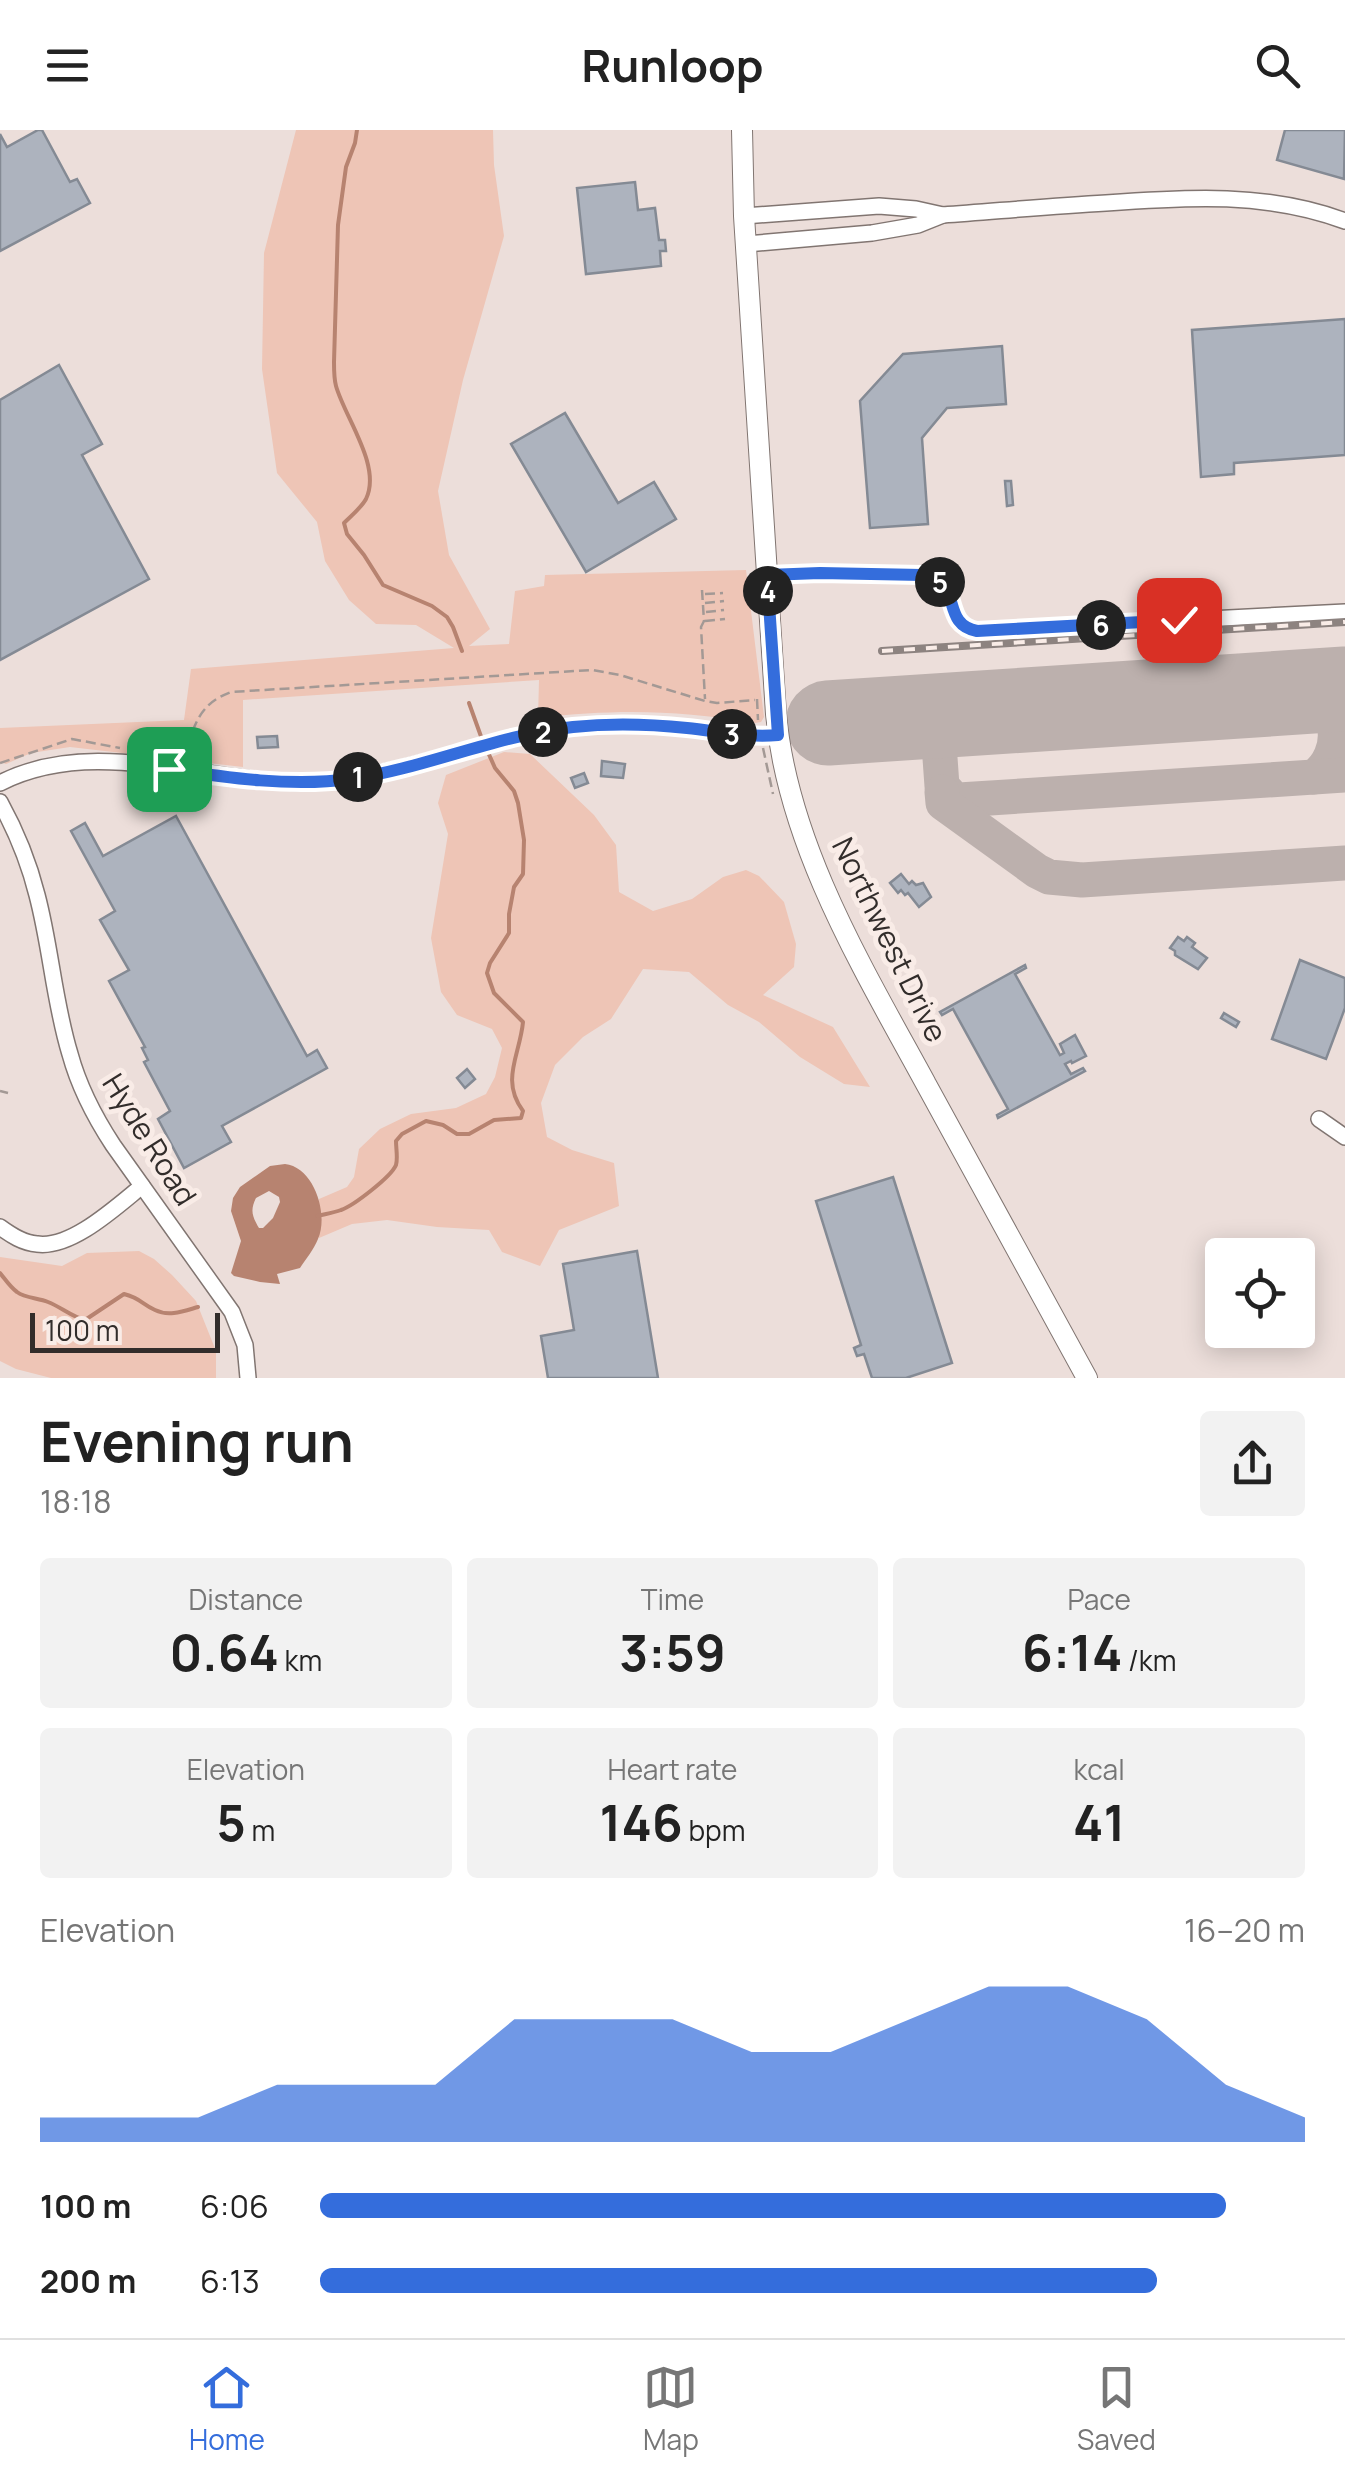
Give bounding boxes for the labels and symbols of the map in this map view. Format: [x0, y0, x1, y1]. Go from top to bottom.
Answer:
pin: 5 [915, 557, 965, 607]
pin: 4 [743, 566, 793, 616]
pin [1137, 578, 1222, 663]
pin: 6 [1076, 600, 1126, 650]
pin: 2 [518, 707, 568, 757]
pin: 3 [707, 709, 757, 759]
pin [127, 727, 212, 812]
pin: 1 [333, 752, 383, 802]
street label: Northwest Drive [823, 830, 958, 1048]
street label: Hyde Road [94, 1066, 207, 1213]
scale bar [30, 1308, 220, 1352]

